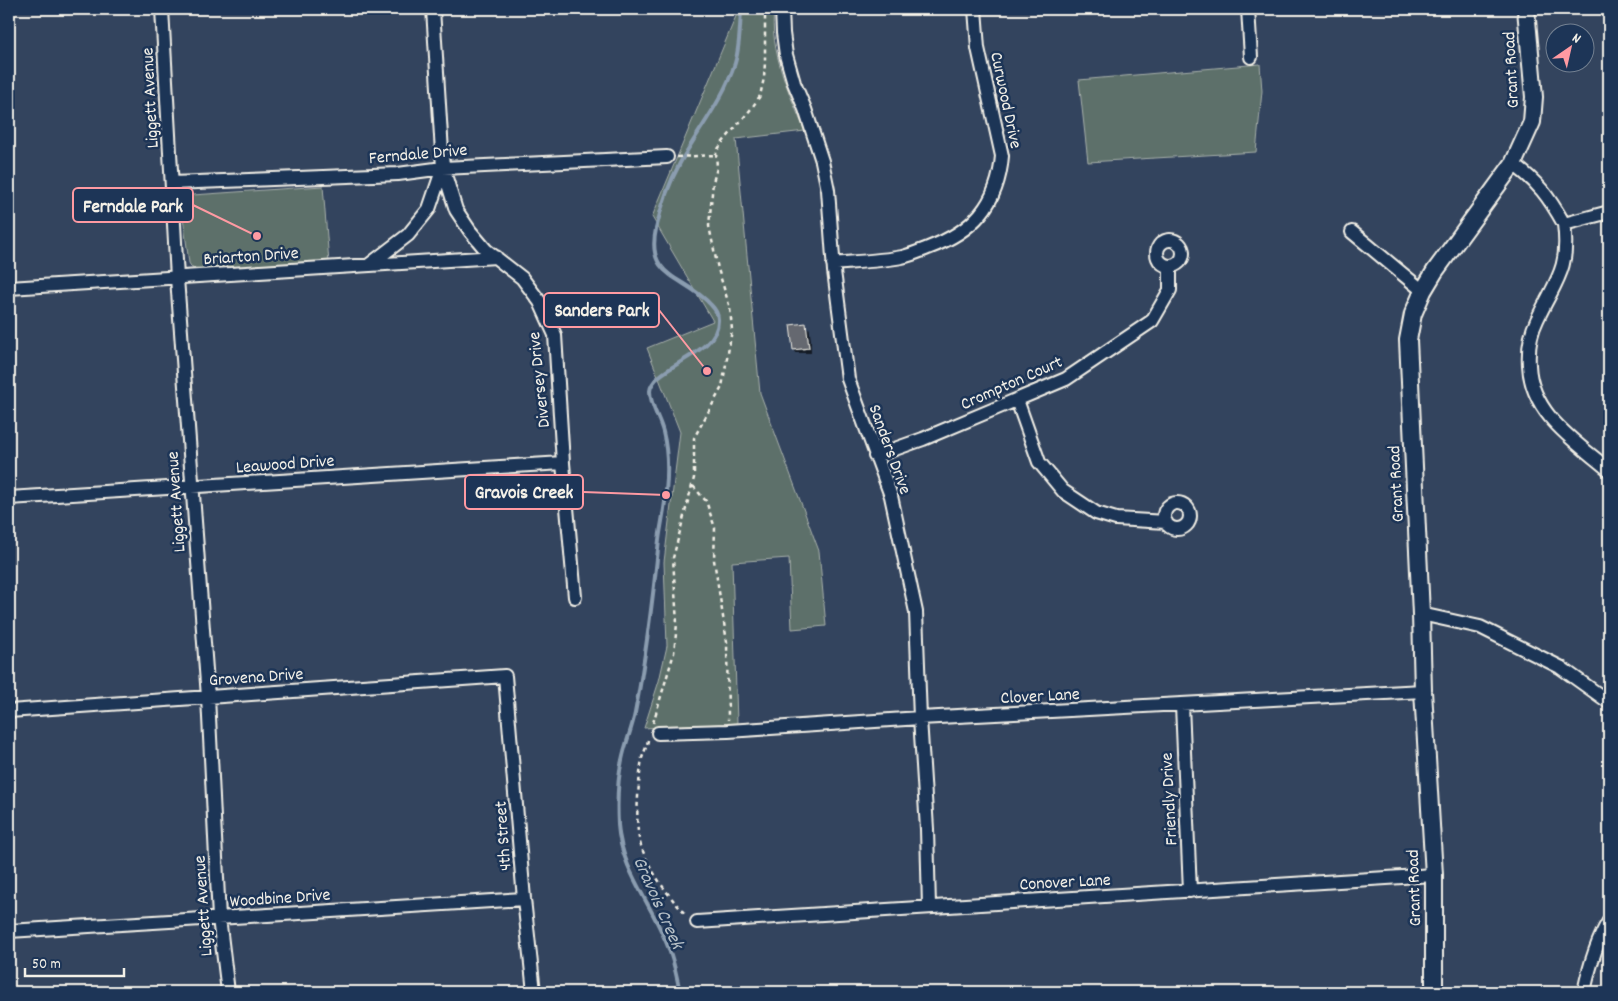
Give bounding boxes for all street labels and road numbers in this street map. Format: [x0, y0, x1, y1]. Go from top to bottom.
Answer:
street label: Grant Road [1498, 31, 1527, 109]
street label: Liggett Avenue [136, 47, 167, 149]
street label: Curwood Drive [982, 50, 1027, 151]
street label: Ferndale Drive [368, 139, 469, 172]
street label: Briarton Drive [203, 242, 300, 273]
street label: Diversey Drive [523, 330, 558, 429]
street label: Crompton Court [957, 350, 1067, 418]
street label: Sanders Drive [861, 401, 917, 498]
street label: Grant Road [1383, 445, 1412, 523]
street label: Liggett Avenue [161, 450, 193, 553]
street label: Leawood Drive [235, 450, 335, 481]
street label: Grovena Drive [208, 663, 304, 694]
street label: Clover Lane [1000, 683, 1081, 712]
street label: Friendly Drive [1156, 752, 1185, 846]
street label: 4th Street [490, 800, 519, 872]
street label: Grant Road [1402, 849, 1429, 927]
street label: Liggett Avenue [188, 854, 220, 957]
street label: Conover Lane [1019, 869, 1112, 898]
street label: Woodbine Drive [229, 883, 331, 915]

